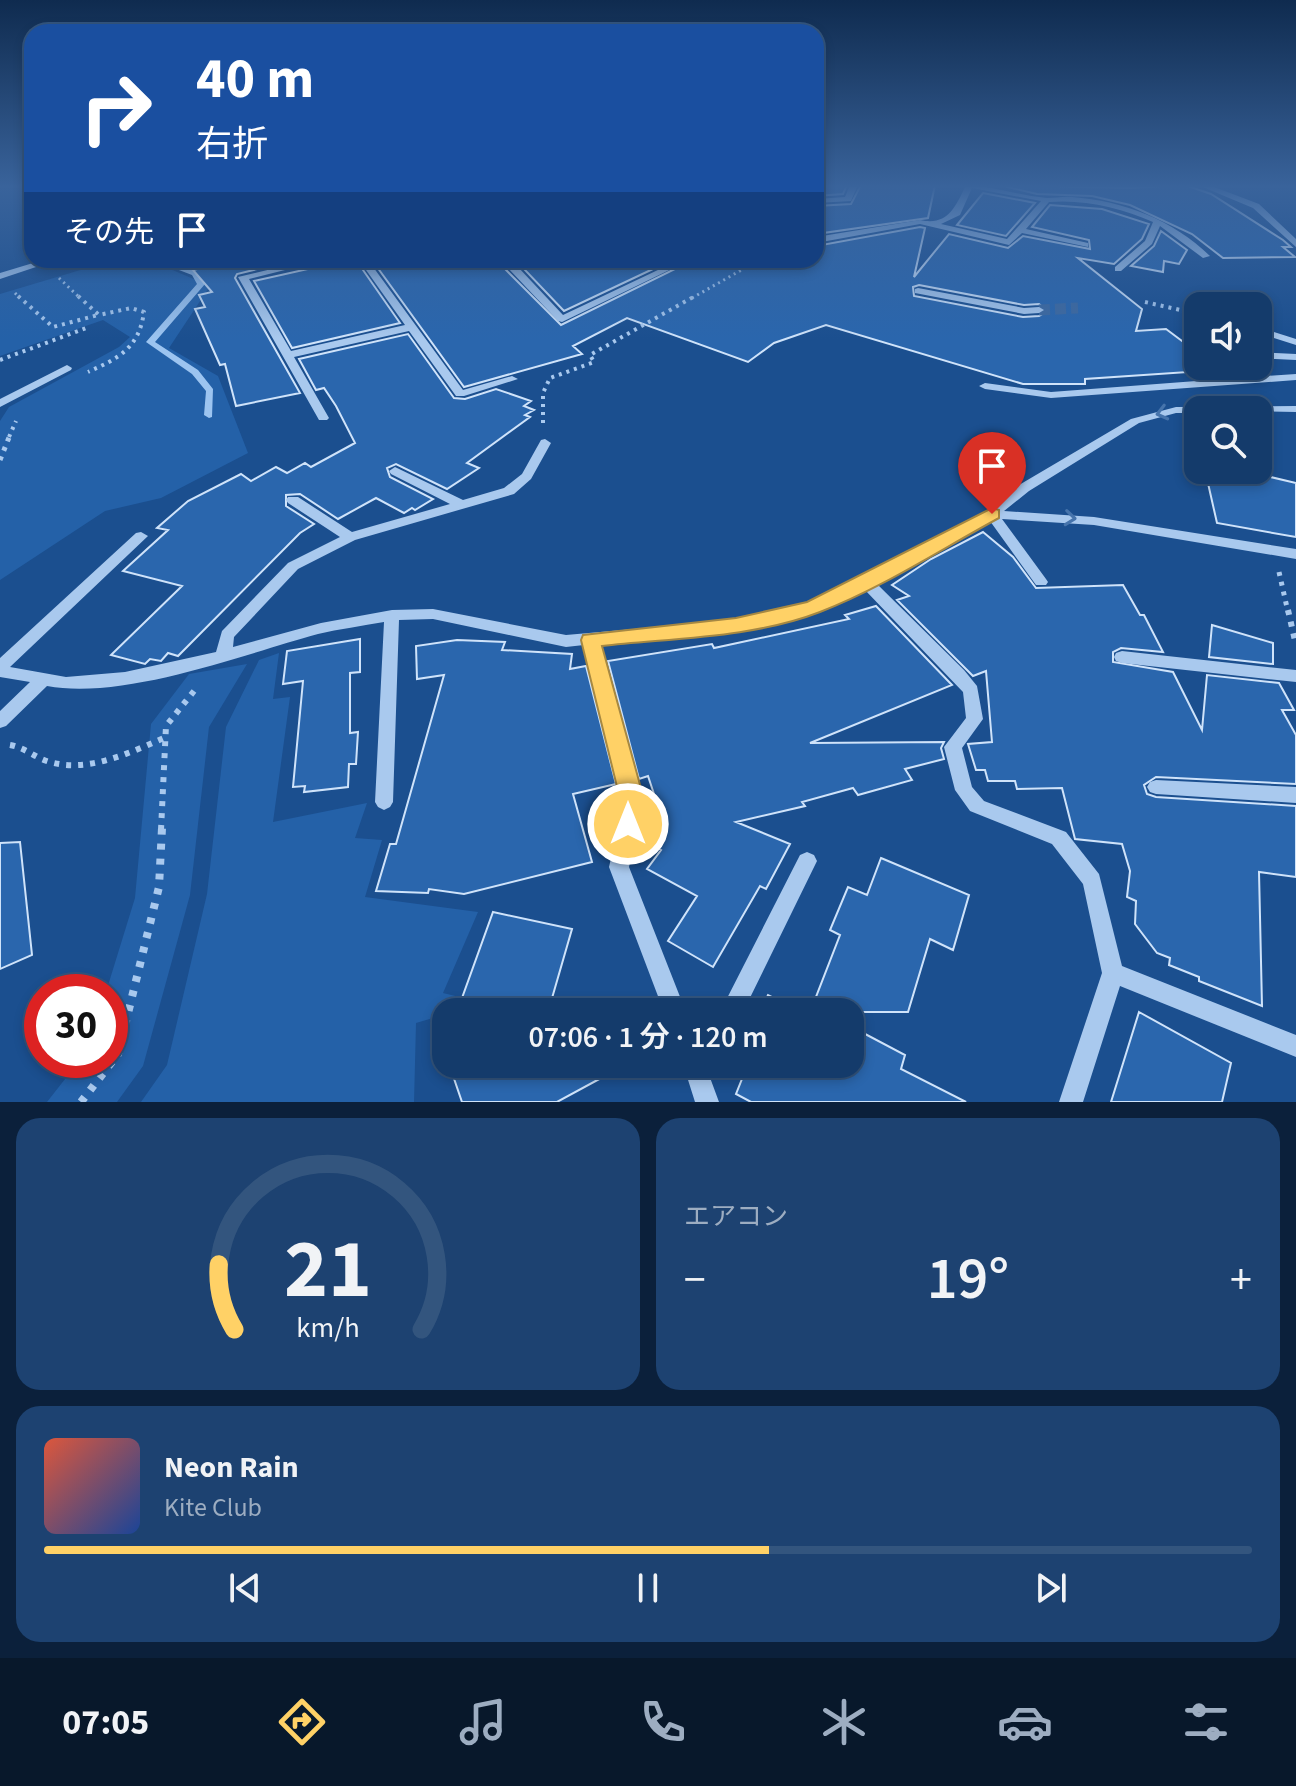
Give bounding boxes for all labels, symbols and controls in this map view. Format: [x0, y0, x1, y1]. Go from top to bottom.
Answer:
text: 40 m [196, 40, 314, 119]
icon: right [64, 56, 168, 160]
text: 右折 [196, 119, 268, 170]
icon: arrive [170, 208, 214, 252]
text: その先 [64, 211, 154, 254]
map controls [1184, 292, 1272, 484]
button: sound [1184, 292, 1272, 380]
button: search [1184, 396, 1272, 484]
one-way arrow [1156, 404, 1170, 421]
pin [958, 432, 1026, 514]
icon: arrive [970, 444, 1014, 488]
one-way arrow [1064, 510, 1077, 527]
position arrow [586, 782, 670, 866]
speed limit sign: 30 [24, 974, 128, 1078]
text: 07:06 · 1 分 · 120 m [528, 1016, 768, 1059]
text: エアコン [684, 1198, 788, 1235]
text: 21 [284, 1211, 372, 1329]
text: 19° [927, 1237, 1009, 1322]
text: − [684, 1249, 706, 1312]
text: + [1230, 1249, 1252, 1312]
text: km/h [296, 1308, 360, 1348]
text: Neon Rain [164, 1446, 299, 1489]
text: Kite Club [164, 1489, 262, 1526]
icon: previous [223, 1566, 267, 1610]
icon: pause [626, 1566, 670, 1610]
icon: next [1029, 1566, 1073, 1610]
icon: directions [274, 1694, 330, 1750]
icon: music [455, 1694, 511, 1750]
icon: phone [635, 1694, 691, 1750]
icon: climate [816, 1694, 872, 1750]
icon: car [997, 1694, 1053, 1750]
icon: filters [1178, 1694, 1234, 1750]
text: 07:05 [62, 1697, 149, 1748]

